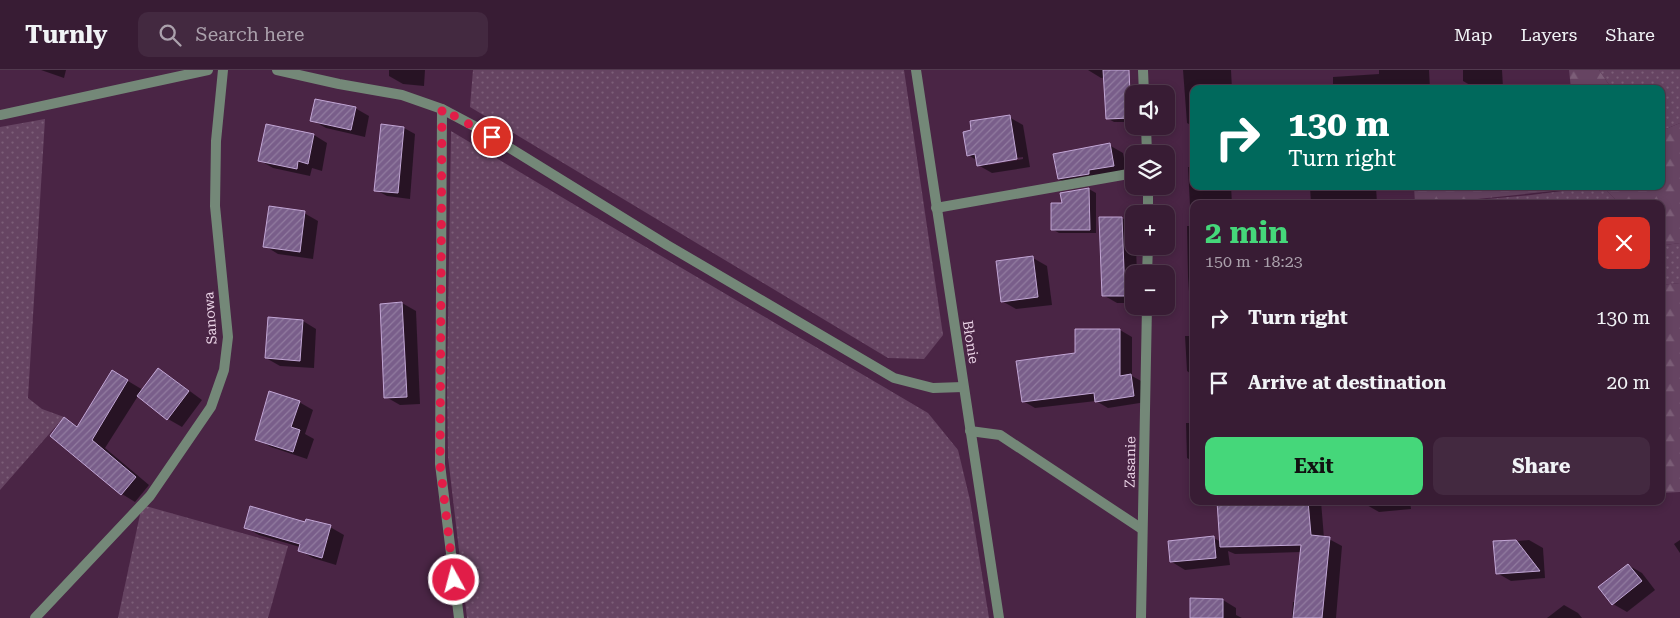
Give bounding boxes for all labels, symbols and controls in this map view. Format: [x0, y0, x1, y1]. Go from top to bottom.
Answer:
search box [138, 12, 488, 57]
text: Turnly [25, 21, 108, 49]
icon: search [156, 21, 184, 49]
text: Search here [196, 23, 304, 46]
text: Map [1454, 24, 1493, 45]
text: Layers [1521, 24, 1577, 45]
text: Share [1605, 24, 1655, 45]
map controls [1125, 85, 1175, 315]
button: sound [1125, 85, 1175, 135]
text: 130 m [1288, 104, 1389, 145]
icon: right [1205, 105, 1270, 170]
pin [471, 116, 513, 158]
icon: arrive [478, 123, 506, 151]
button: layers [1125, 145, 1175, 195]
text: Turn right [1288, 146, 1396, 171]
button: + [1125, 205, 1175, 255]
text: 2 min [1205, 215, 1288, 250]
button: close [1598, 217, 1650, 269]
text: 150 m · 18:23 [1205, 252, 1303, 271]
button: − [1125, 265, 1175, 315]
street label: Sanowa [200, 291, 220, 345]
icon: right [1205, 304, 1233, 332]
text: Turn right [1248, 306, 1348, 329]
text: 130 m [1596, 306, 1650, 329]
street label: Błonie [960, 319, 982, 365]
icon: arrive [1205, 369, 1233, 397]
text: Arrive at destination [1248, 371, 1446, 394]
text: 20 m [1607, 371, 1650, 394]
street label: Zasanie [1122, 436, 1138, 488]
button: Exit [1205, 437, 1423, 495]
button: Share [1433, 437, 1650, 495]
position arrow [427, 553, 479, 605]

